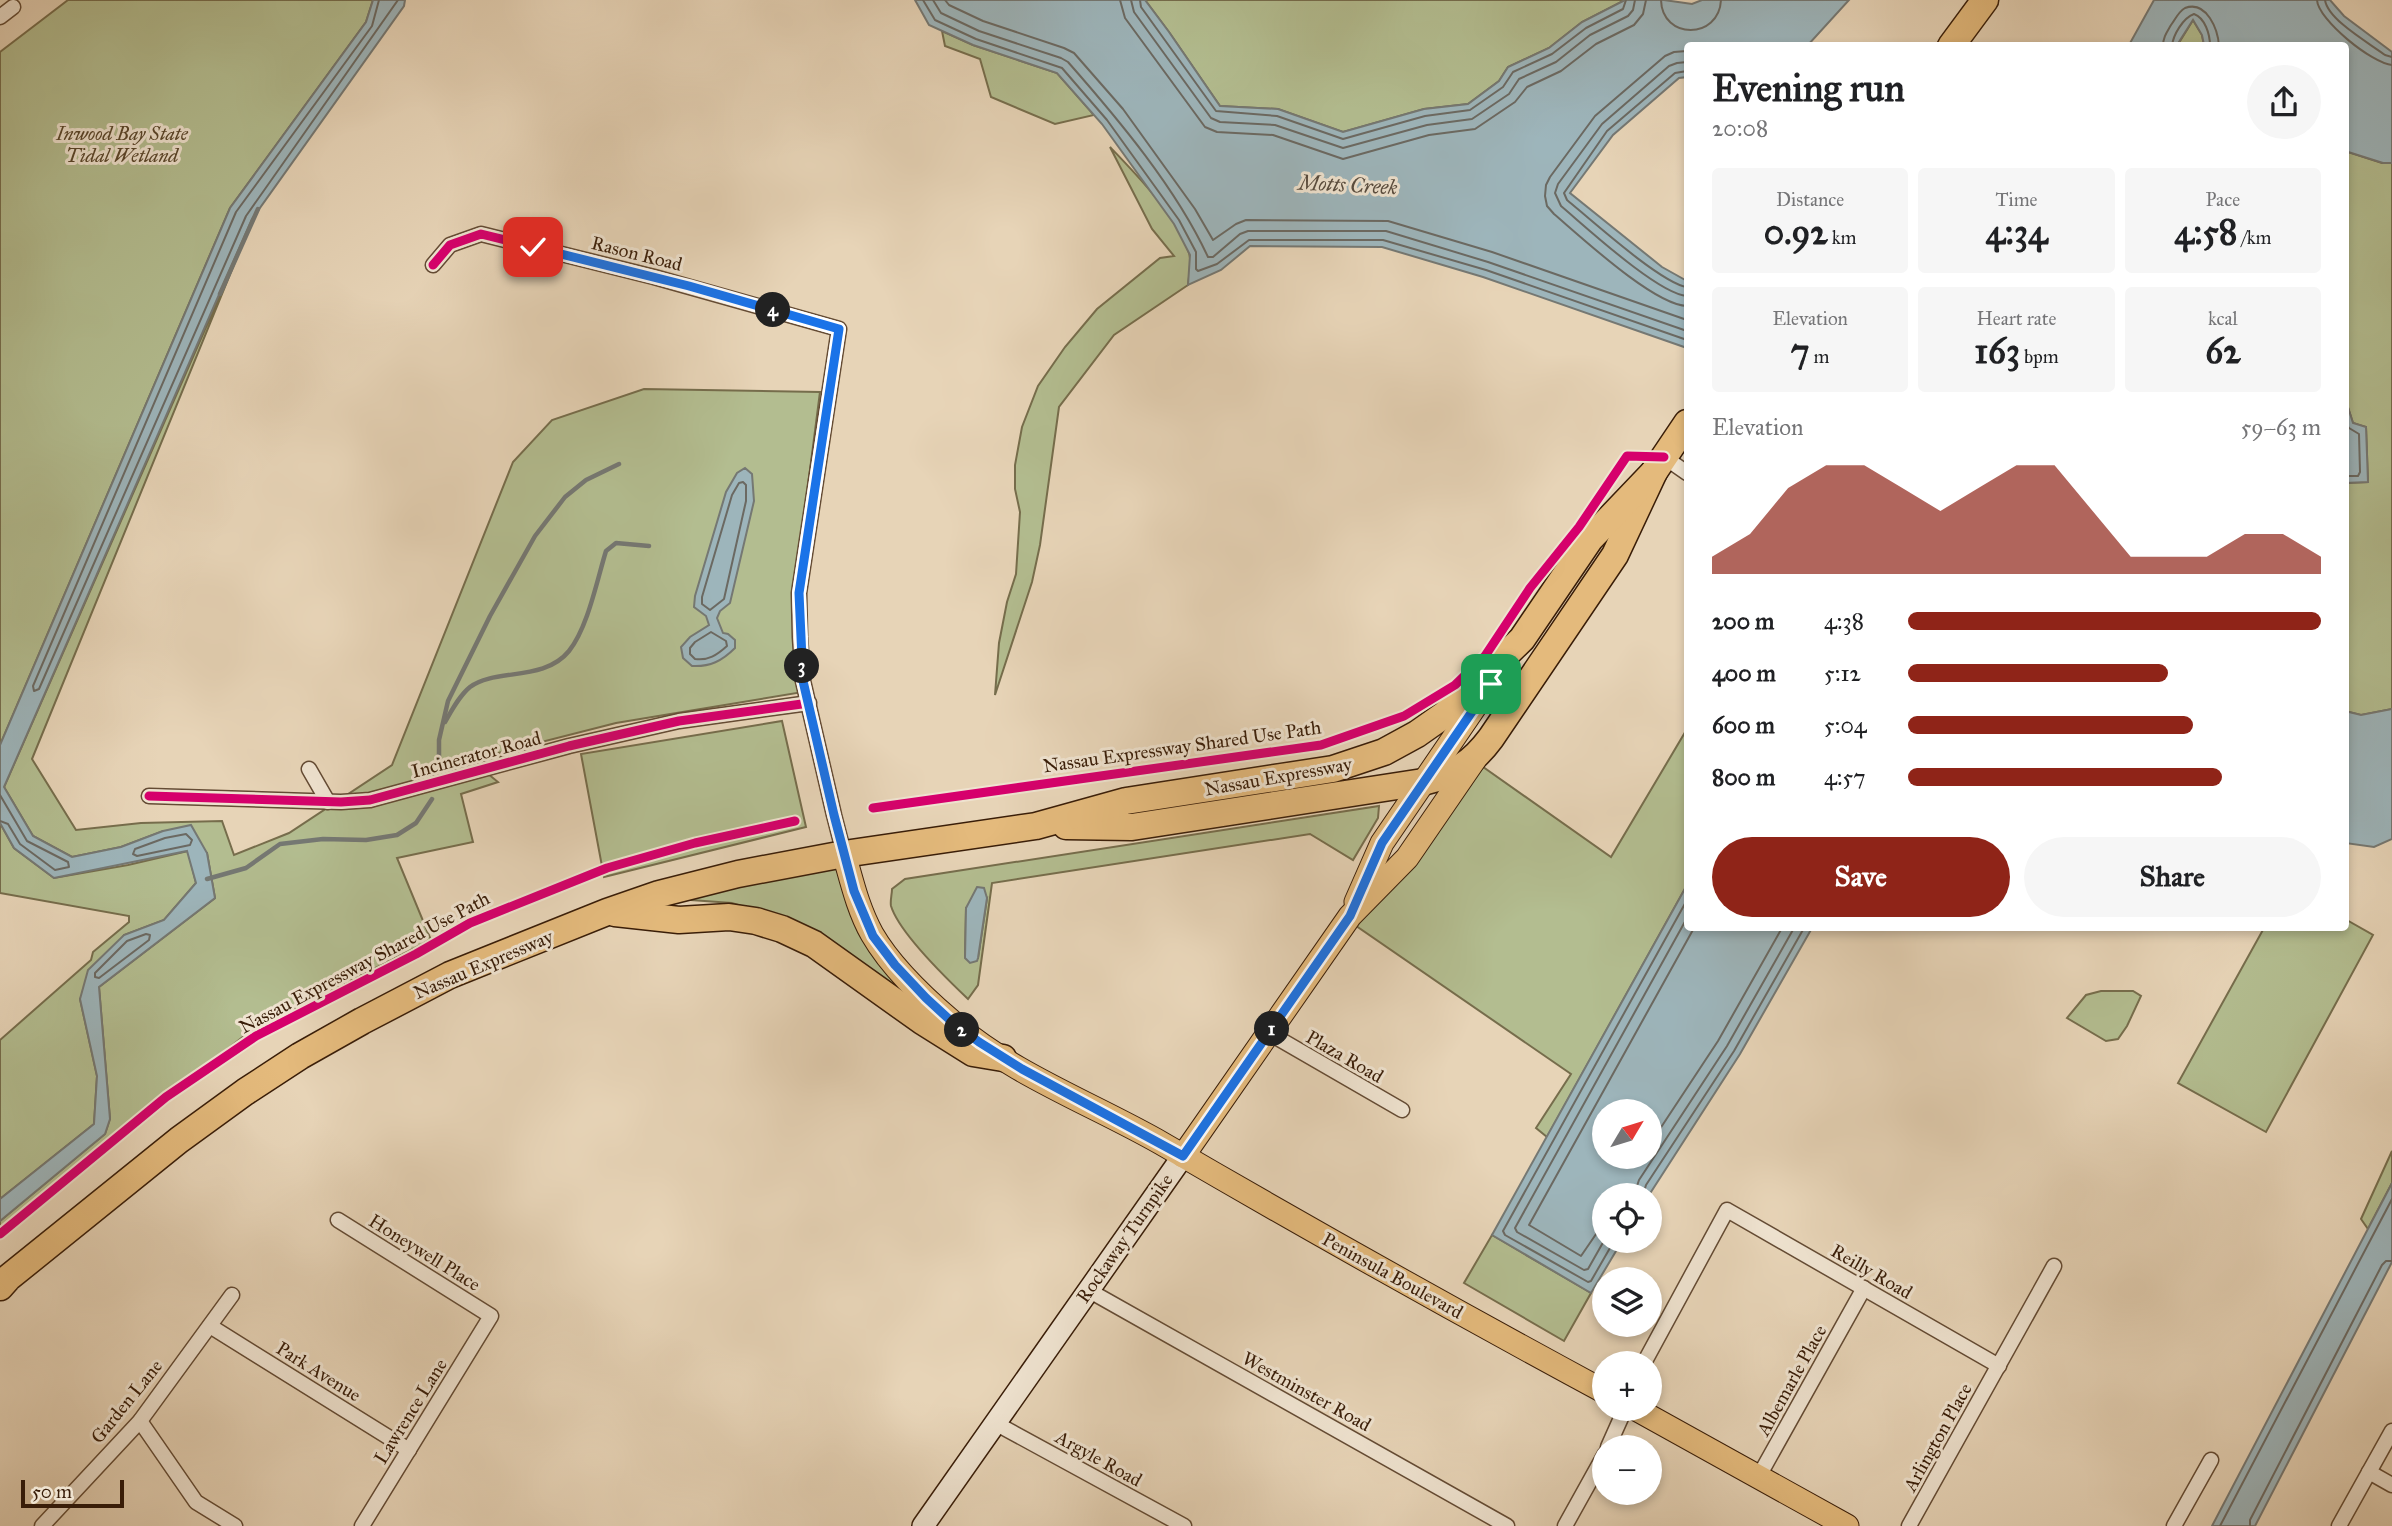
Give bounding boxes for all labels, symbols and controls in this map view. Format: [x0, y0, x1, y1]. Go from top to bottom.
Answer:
text: Evening run [1712, 65, 1905, 111]
button: share [2247, 65, 2321, 139]
text: 20:08 [1712, 114, 1768, 142]
park label: Inwood Bay State Tidal Wetland [55, 122, 189, 167]
water label: Motts Creek [1296, 169, 1399, 201]
text: Distance [1776, 188, 1844, 211]
text: Time [1995, 188, 2038, 211]
text: Pace [2206, 188, 2240, 211]
text: 0.92 [1764, 211, 1828, 254]
text: 4:34 [1986, 211, 2047, 254]
text: 4:58 [2174, 211, 2237, 254]
pin [503, 217, 563, 277]
text: km [1828, 226, 1856, 249]
text: /km [2237, 226, 2271, 249]
icon: check [514, 228, 552, 266]
street label: Rason Road [589, 231, 685, 276]
pin: 4 [756, 292, 790, 328]
text: 4 [767, 298, 778, 321]
text: Elevation [1772, 307, 1848, 330]
text: Heart rate [1977, 307, 2056, 330]
text: kcal [2208, 307, 2238, 330]
text: 7 [1791, 330, 1809, 373]
text: 163 [1974, 330, 2020, 373]
text: 62 [2205, 330, 2240, 373]
text: m [1809, 345, 1830, 368]
text: bpm [2020, 345, 2059, 368]
text: Elevation [1712, 413, 1803, 441]
text: 59–63 m [2241, 413, 2321, 441]
text: 200 m [1712, 607, 1774, 635]
text: 4:38 [1824, 607, 1864, 635]
pin: 3 [784, 648, 820, 684]
text: 3 [798, 654, 805, 677]
pin [1461, 654, 1521, 714]
text: 400 m [1712, 659, 1776, 687]
text: 5:12 [1824, 659, 1861, 687]
icon: arrive [1472, 665, 1510, 703]
text: 600 m [1712, 711, 1775, 739]
text: 5:04 [1824, 711, 1867, 739]
street label: Nassau Expressway Shared Use Path [1041, 715, 1323, 777]
street label: Incinerator Road [409, 726, 544, 783]
street label: Nassau Expressway [1203, 752, 1353, 800]
text: 800 m [1712, 763, 1775, 791]
text: 4:57 [1824, 763, 1866, 791]
button: Save [1712, 837, 2010, 917]
button: Share [2024, 837, 2321, 917]
street label: Nassau Expressway Shared Use Path [235, 886, 493, 1038]
street label: Nassau Expressway [410, 924, 556, 1004]
pin: 2 [944, 1012, 979, 1048]
pin: 1 [1254, 1012, 1290, 1046]
text: 1 [1268, 1017, 1275, 1040]
text: 2 [957, 1018, 966, 1041]
street label: Plaza Road [1302, 1025, 1388, 1088]
north arrow [1592, 1099, 1662, 1169]
map controls [1592, 1099, 1662, 1505]
street label: Rockaway Turnpike [1071, 1169, 1178, 1307]
button: locate [1592, 1183, 1662, 1253]
street label: Honeywell Place [365, 1209, 485, 1296]
street label: Peninsula Boulevard [1318, 1227, 1468, 1324]
street label: Reilly Road [1827, 1239, 1917, 1304]
button: layers [1592, 1267, 1662, 1337]
street label: Albemarle Place [1751, 1321, 1831, 1441]
street label: Park Avenue [272, 1336, 365, 1407]
street label: Westminster Road [1238, 1347, 1376, 1437]
button: + [1592, 1351, 1662, 1421]
street label: Lawrence Lane [369, 1354, 452, 1468]
street label: Garden Lane [86, 1355, 167, 1448]
street label: Arlington Place [1898, 1379, 1978, 1497]
street label: Argyle Road [1050, 1425, 1146, 1493]
button: − [1592, 1435, 1662, 1505]
scale bar [21, 1477, 124, 1509]
text: 50 m [32, 1480, 72, 1503]

